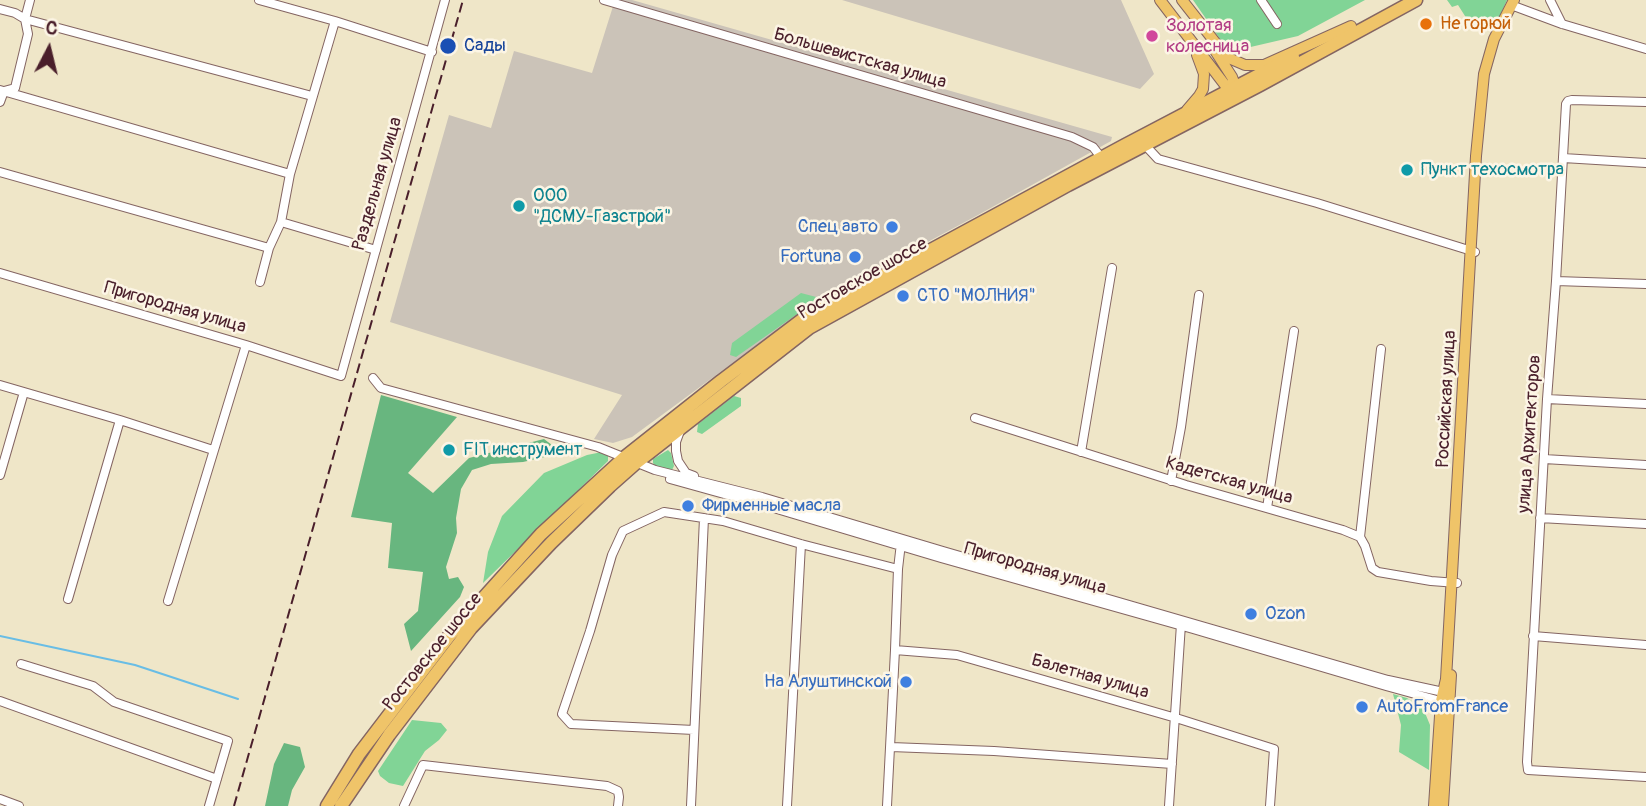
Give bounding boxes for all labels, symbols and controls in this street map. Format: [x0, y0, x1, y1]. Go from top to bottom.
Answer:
place label: Не горюй [1440, 13, 1511, 35]
north arrow [14, 14, 84, 84]
place label: Золотая колесница [1166, 15, 1249, 58]
text: С [44, 16, 59, 41]
marker: Не горюй [1418, 16, 1434, 32]
street label: Большевистская улица [771, 24, 949, 94]
marker: Золотая колесница [1144, 28, 1160, 44]
place label: Сады [464, 35, 506, 57]
marker: Сады [438, 36, 458, 56]
street label: Раздельная улица [349, 115, 407, 253]
place label: Пункт техосмотра [1421, 159, 1564, 181]
marker: Пункт техосмотра [1399, 162, 1415, 178]
place label: ООО "ДСМУ-Газстрой" [533, 185, 671, 228]
marker: ООО "ДСМУ-Газстрой" [511, 198, 527, 214]
place label: Спец авто [798, 216, 878, 238]
marker: Спец авто [884, 219, 900, 235]
street label: Ростовское шоссе [795, 233, 931, 325]
place label: Fortuna [780, 246, 841, 268]
marker: Fortuna [847, 249, 863, 265]
street label: Пригородная улица [102, 277, 248, 339]
place label: СТО "МОЛНИЯ" [917, 285, 1036, 307]
marker: СТО "МОЛНИЯ" [895, 288, 911, 304]
street label: Российская улица [1433, 330, 1461, 468]
street label: улица Архитекторов [1514, 354, 1546, 514]
place label: FIT инструмент [463, 439, 583, 461]
marker: FIT инструмент [441, 442, 457, 458]
street label: Кадетская улица [1163, 453, 1295, 509]
place label: Фирменные масла [702, 495, 841, 517]
marker: Фирменные масла [680, 498, 696, 514]
street label: Пригородная улица [962, 538, 1108, 600]
street label: Ростовское шоссе [379, 589, 487, 715]
place label: Ozon [1265, 603, 1305, 625]
marker: Ozon [1243, 606, 1259, 622]
street label: Балетная улица [1029, 650, 1151, 704]
place label: На Алуштинской [764, 671, 892, 693]
marker: На Алуштинской [898, 674, 914, 690]
place label: AutoFromFrance [1376, 696, 1508, 718]
marker: AutoFromFrance [1354, 699, 1370, 715]

